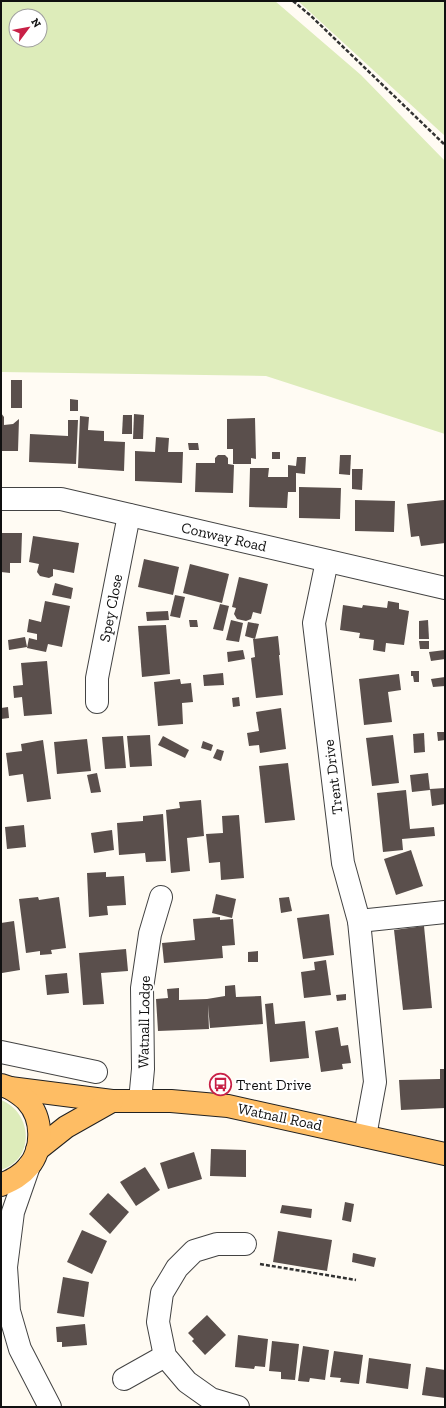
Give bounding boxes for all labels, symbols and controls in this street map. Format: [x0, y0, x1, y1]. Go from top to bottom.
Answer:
north arrow [8, 8, 48, 48]
text: N [28, 16, 44, 30]
street label: Conway Road [180, 518, 269, 556]
street label: Spey Close [96, 573, 126, 643]
street label: Trent Drive [319, 739, 347, 815]
street label: Watnall Lodge [134, 975, 154, 1069]
bus stop icon: Trent Drive [207, 1072, 233, 1098]
place label: Trent Drive [236, 1076, 311, 1094]
street label: Watnall Road [236, 1099, 324, 1135]

